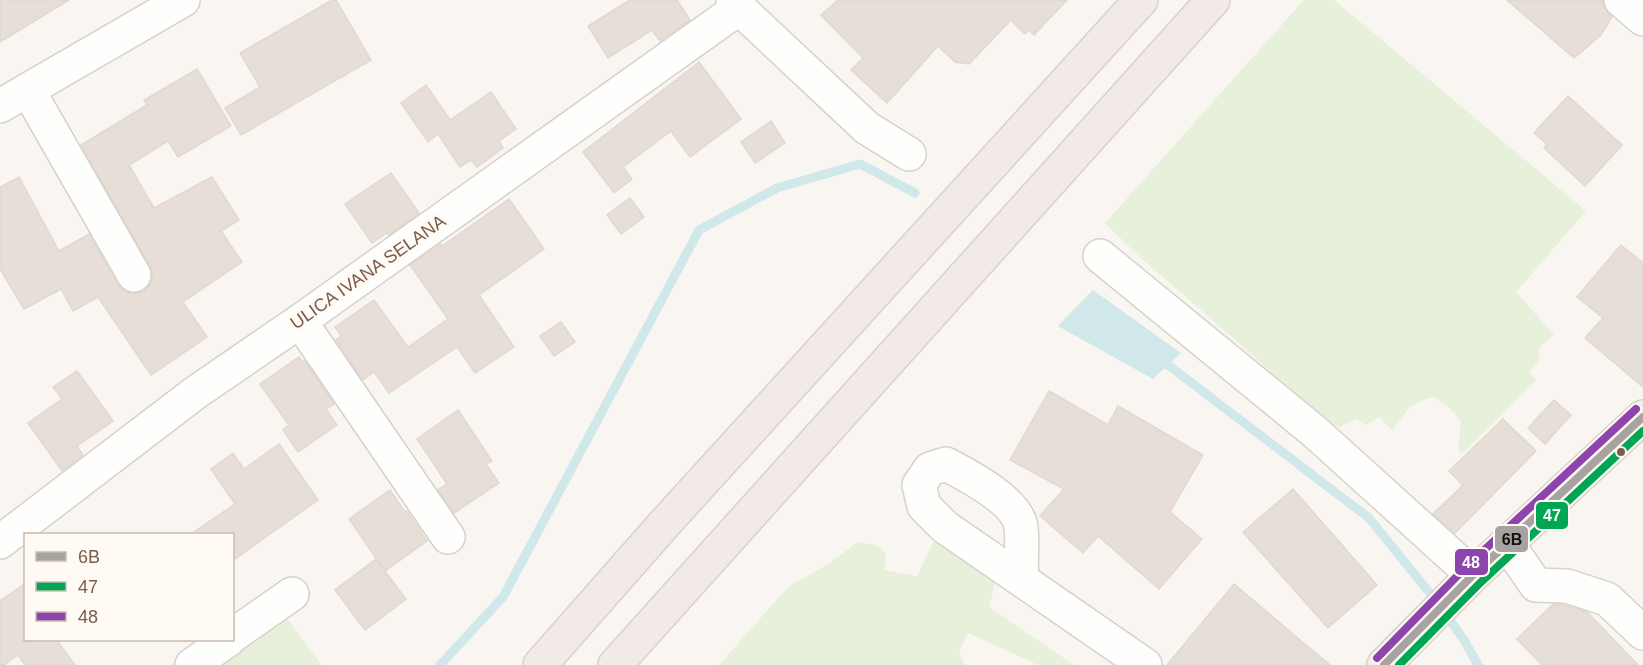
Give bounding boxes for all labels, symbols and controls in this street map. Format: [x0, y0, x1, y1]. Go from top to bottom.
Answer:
street label: ULICA IVANA SELANA [287, 211, 449, 333]
unlabelled marker [1615, 446, 1627, 458]
line badge: 47 [1535, 501, 1569, 530]
text: 47 [1543, 507, 1561, 524]
line badge: 6B [1494, 525, 1529, 553]
text: 6B [1502, 531, 1522, 548]
legend [24, 533, 234, 641]
text: 6B [78, 547, 100, 567]
line badge: 48 [1454, 548, 1489, 576]
text: 48 [1462, 554, 1480, 571]
text: 47 [78, 577, 98, 597]
text: 48 [78, 607, 98, 627]

